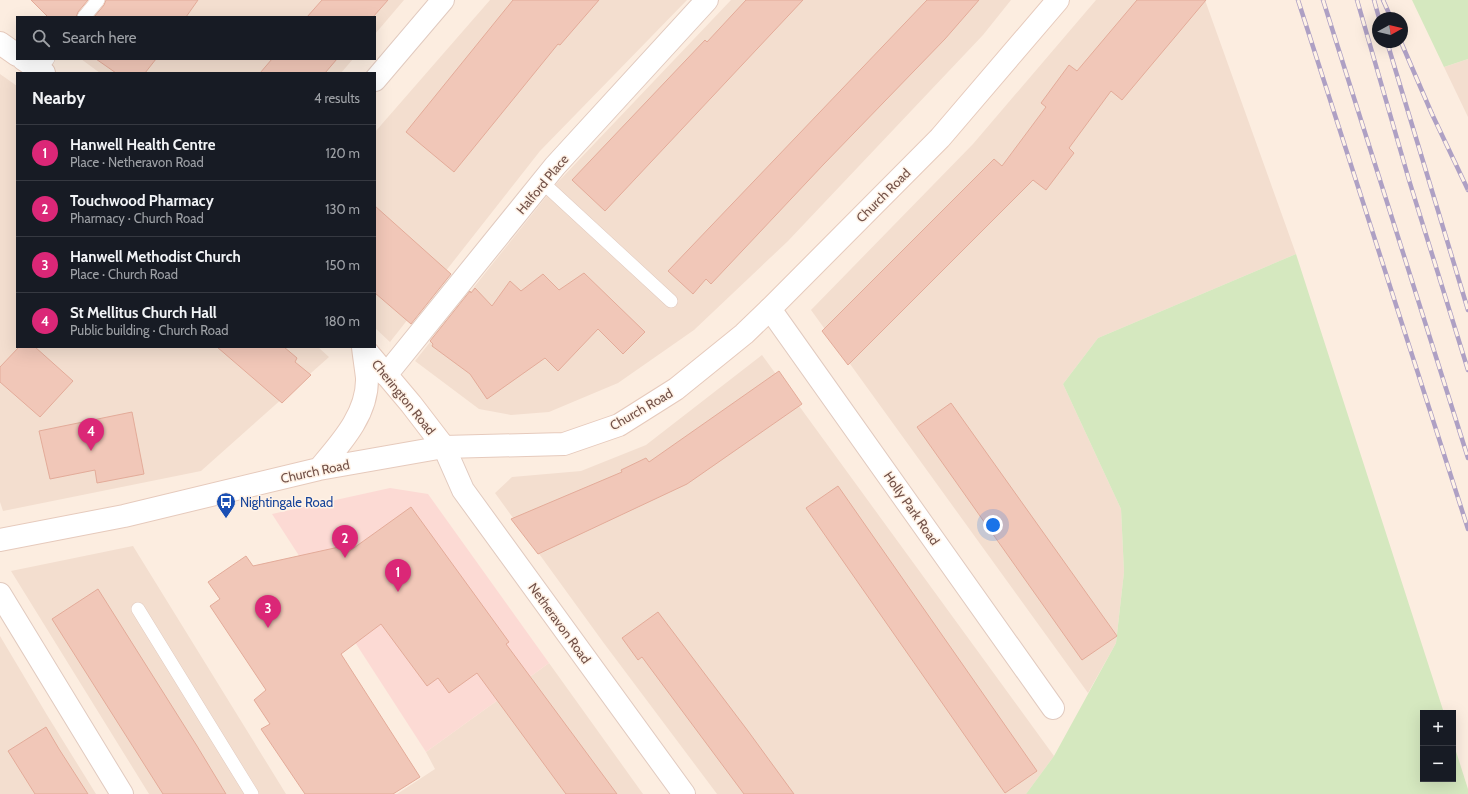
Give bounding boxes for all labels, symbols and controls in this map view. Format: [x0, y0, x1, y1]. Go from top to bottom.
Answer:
north arrow [1372, 12, 1408, 48]
search box [16, 16, 376, 60]
icon: search [30, 27, 52, 49]
text: Search here [62, 29, 137, 47]
text: Nearby [32, 88, 85, 108]
text: 4 results [314, 90, 360, 106]
text: Hanwell Health Centre [70, 136, 215, 154]
text: 1 [43, 145, 47, 161]
text: 120 m [326, 145, 360, 161]
street label: Halford Place [512, 151, 572, 217]
text: Place · Netheravon Road [70, 154, 204, 170]
street label: Church Road [853, 165, 913, 225]
text: Touchwood Pharmacy [70, 192, 214, 210]
text: 2 [42, 201, 48, 217]
text: 130 m [325, 201, 360, 217]
text: Pharmacy · Church Road [70, 210, 204, 226]
text: Hanwell Methodist Church [70, 248, 241, 266]
text: 3 [41, 257, 49, 273]
text: 150 m [325, 257, 360, 273]
text: Place · Church Road [70, 266, 178, 282]
text: St Mellitus Church Hall [70, 304, 217, 322]
text: 4 [41, 313, 49, 329]
text: 180 m [324, 313, 360, 329]
text: Public building · Church Road [70, 322, 228, 338]
street label: Cherington Road [369, 356, 439, 438]
street label: Church Road [607, 385, 675, 433]
pin: 4 [78, 418, 104, 451]
street label: Church Road [279, 456, 351, 486]
street label: Holly Park Road [881, 468, 943, 548]
bus stop icon: Nightingale Road [215, 491, 237, 519]
place label: Nightingale Road [240, 494, 333, 510]
your location [983, 515, 1003, 535]
pin: 2 [332, 525, 358, 558]
pin: 1 [385, 559, 411, 592]
street label: Netheravon Road [525, 580, 595, 666]
pin: 3 [255, 595, 281, 628]
map controls [1420, 710, 1456, 782]
button: + [1420, 710, 1456, 746]
button: − [1420, 746, 1456, 782]

